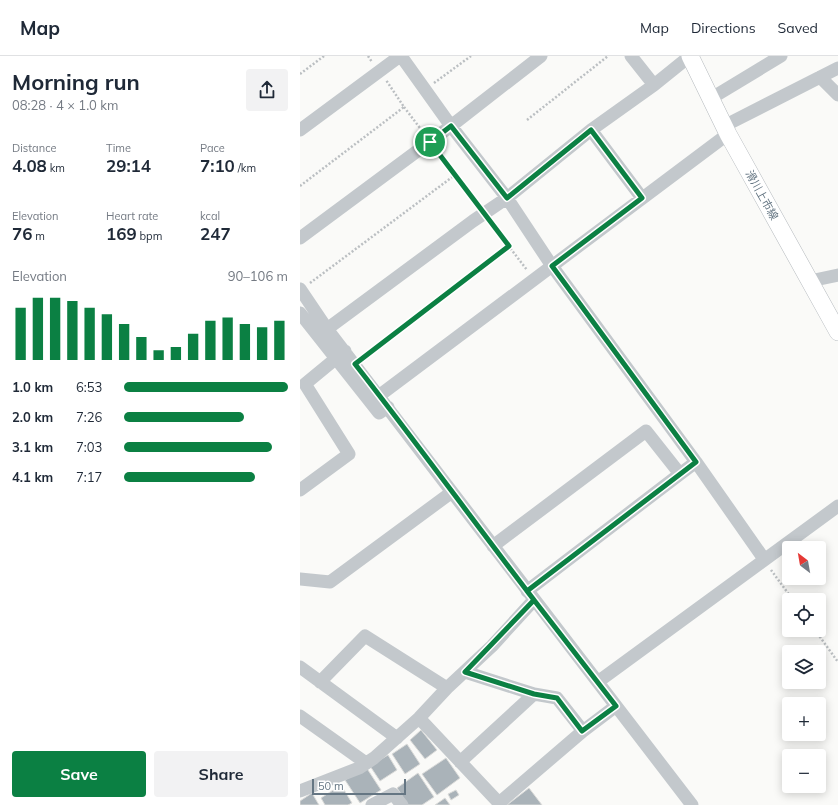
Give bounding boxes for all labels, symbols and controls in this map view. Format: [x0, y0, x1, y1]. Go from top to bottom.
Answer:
text: Map [20, 16, 60, 40]
text: Map [640, 19, 669, 37]
text: Directions [691, 19, 756, 37]
text: Saved [778, 19, 818, 37]
text: Morning run [12, 68, 140, 96]
button: share [246, 69, 288, 111]
text: 08:28 · 4 × 1.0 km [12, 97, 118, 113]
pin [413, 125, 447, 159]
icon: arrive [419, 131, 441, 153]
text: Distance [12, 141, 56, 155]
text: Time [106, 141, 131, 155]
text: Pace [200, 141, 225, 155]
text: 4.08 [12, 155, 47, 176]
text: 29:14 [106, 155, 151, 176]
text: 7:10 [200, 155, 235, 176]
text: km [47, 161, 65, 175]
text: /km [235, 161, 256, 175]
street label: 滑川上市線 [743, 168, 781, 222]
text: Elevation [12, 209, 59, 223]
text: Heart rate [106, 209, 158, 223]
text: kcal [200, 209, 220, 223]
text: 76 [12, 223, 32, 244]
text: 169 [106, 223, 137, 244]
text: 247 [200, 223, 231, 244]
text: m [32, 229, 45, 243]
text: bpm [137, 229, 162, 243]
text: Elevation [12, 268, 67, 284]
text: 90–106 m [228, 268, 288, 284]
text: 1.0 km [12, 379, 53, 395]
text: 6:53 [76, 379, 102, 395]
text: 2.0 km [12, 409, 53, 425]
text: 7:26 [76, 409, 102, 425]
text: 3.1 km [12, 439, 53, 455]
text: 7:03 [76, 439, 102, 455]
text: 4.1 km [12, 469, 53, 485]
text: 7:17 [76, 469, 102, 485]
north arrow [782, 541, 826, 585]
map controls [782, 541, 826, 793]
button: locate [782, 593, 826, 637]
button: layers [782, 645, 826, 689]
button: + [782, 697, 826, 741]
button: − [782, 749, 826, 793]
button: Save [12, 751, 146, 797]
button: Share [154, 751, 288, 797]
scale bar [312, 777, 406, 796]
text: 50 m [318, 779, 344, 793]

